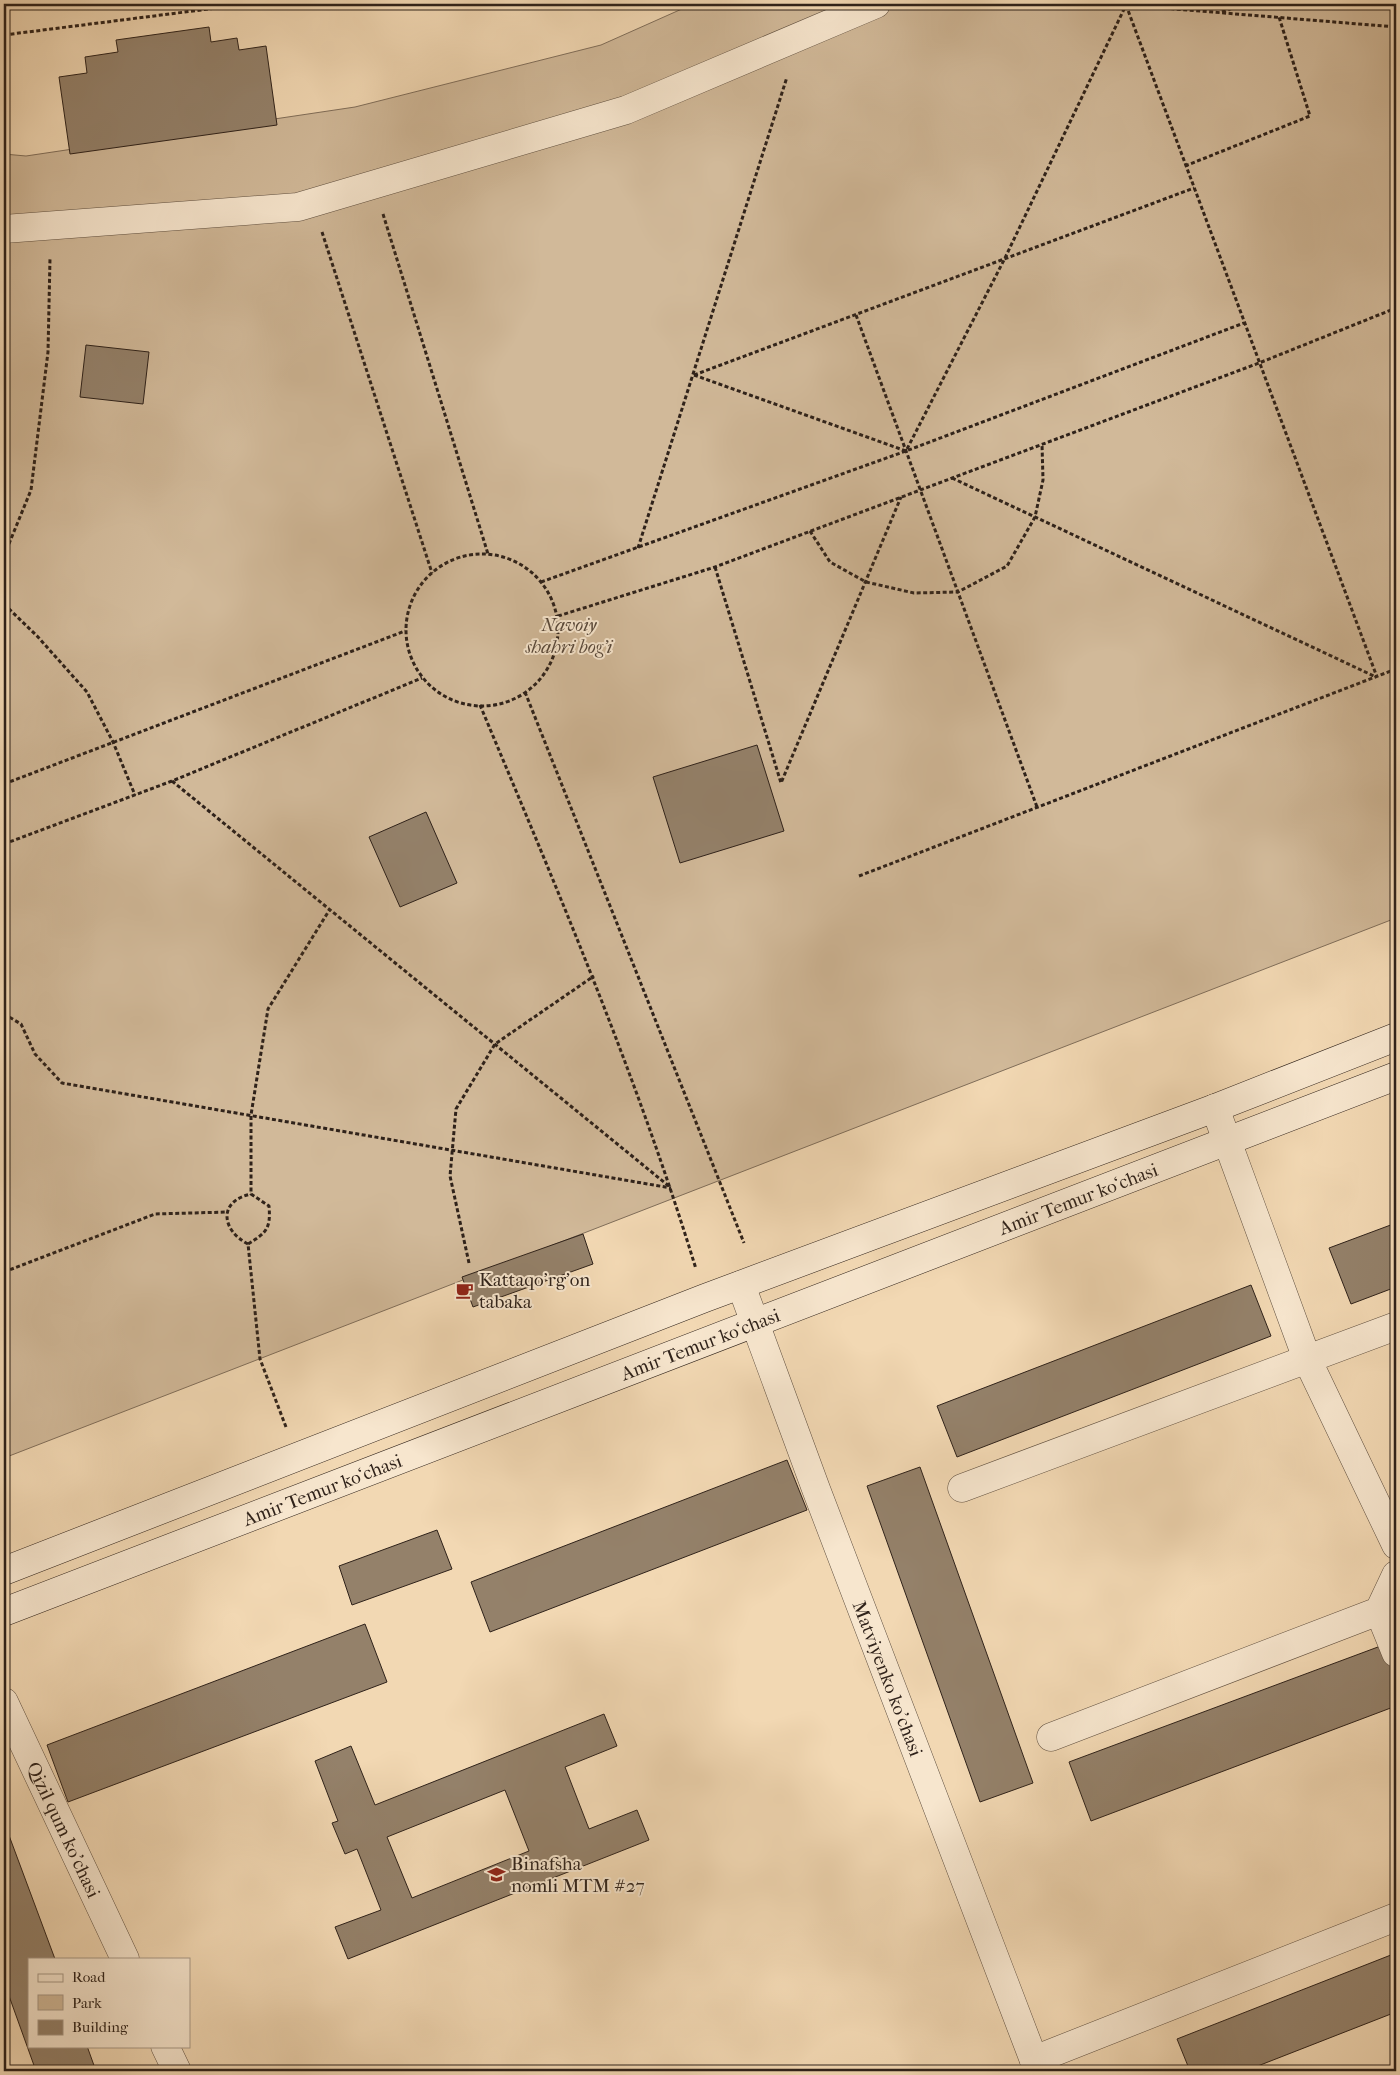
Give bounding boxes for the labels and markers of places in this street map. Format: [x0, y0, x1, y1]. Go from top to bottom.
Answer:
place label: Kattaqo'rg'on tabaka [479, 1269, 590, 1313]
cafe icon: Kattaqo'rg'on tabaka [455, 1280, 475, 1300]
place label: Binafsha nomli MTM #27 [511, 1853, 645, 1897]
school or university icon: Binafsha nomli MTM #27 [487, 1864, 507, 1884]

